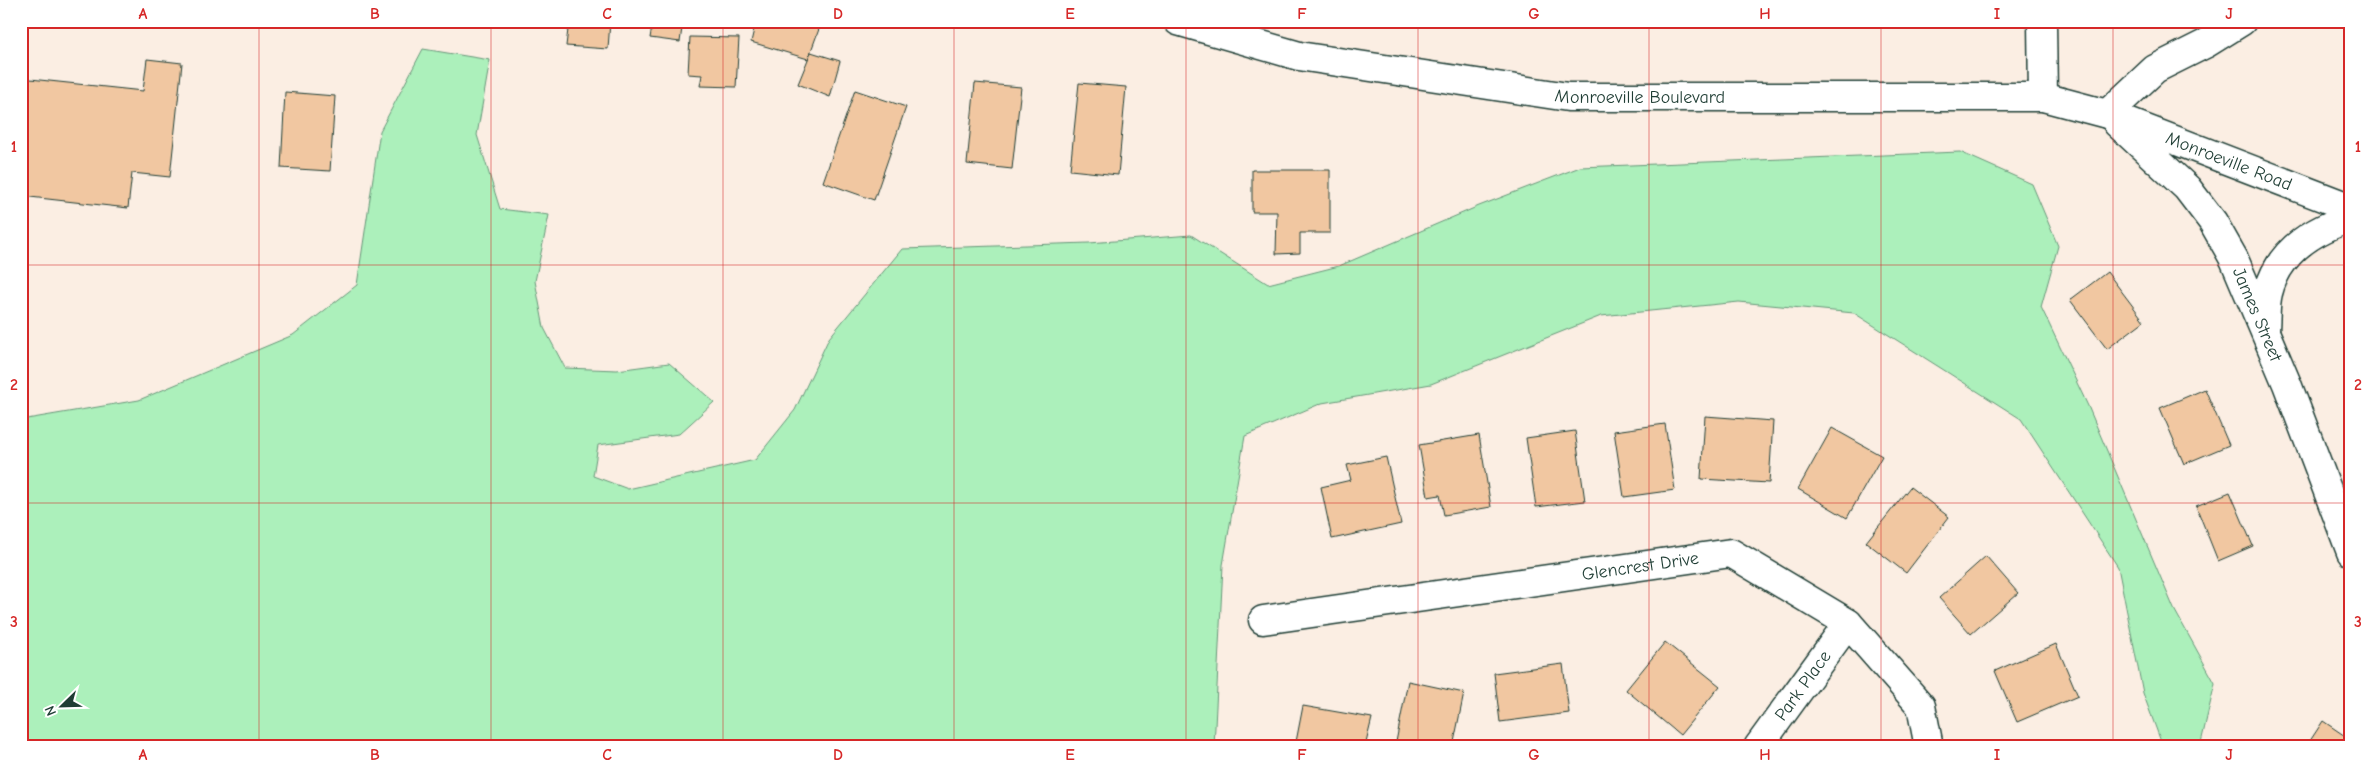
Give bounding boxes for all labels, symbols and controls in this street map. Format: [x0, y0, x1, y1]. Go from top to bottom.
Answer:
text: A [139, 5, 148, 23]
text: B [370, 5, 380, 23]
text: C [602, 5, 612, 23]
text: D [833, 5, 843, 23]
text: E [1065, 5, 1075, 23]
text: F [1297, 5, 1307, 23]
text: G [1528, 5, 1540, 23]
text: H [1759, 5, 1771, 23]
text: I [1994, 5, 2000, 23]
text: J [2225, 5, 2233, 23]
street label: Monroeville Boulevard [1553, 85, 1725, 108]
street label: Monroeville Road [2163, 127, 2295, 195]
text: 1 [11, 138, 17, 156]
text: 1 [2355, 138, 2361, 156]
street label: James Street [2228, 264, 2287, 365]
text: 2 [10, 376, 18, 394]
text: 2 [2354, 376, 2362, 394]
street label: Glencrest Drive [1580, 547, 1700, 585]
text: 3 [10, 613, 18, 631]
text: 3 [2354, 613, 2362, 631]
street label: Park Place [1770, 646, 1835, 725]
north arrow [38, 680, 88, 730]
text: N [41, 703, 60, 718]
text: A [139, 746, 148, 764]
text: B [370, 746, 380, 764]
text: C [602, 746, 612, 764]
text: D [833, 746, 843, 764]
text: E [1065, 746, 1075, 764]
text: F [1297, 746, 1307, 764]
text: G [1528, 746, 1540, 764]
text: H [1759, 746, 1771, 764]
text: I [1994, 746, 2000, 764]
text: J [2225, 746, 2233, 764]

